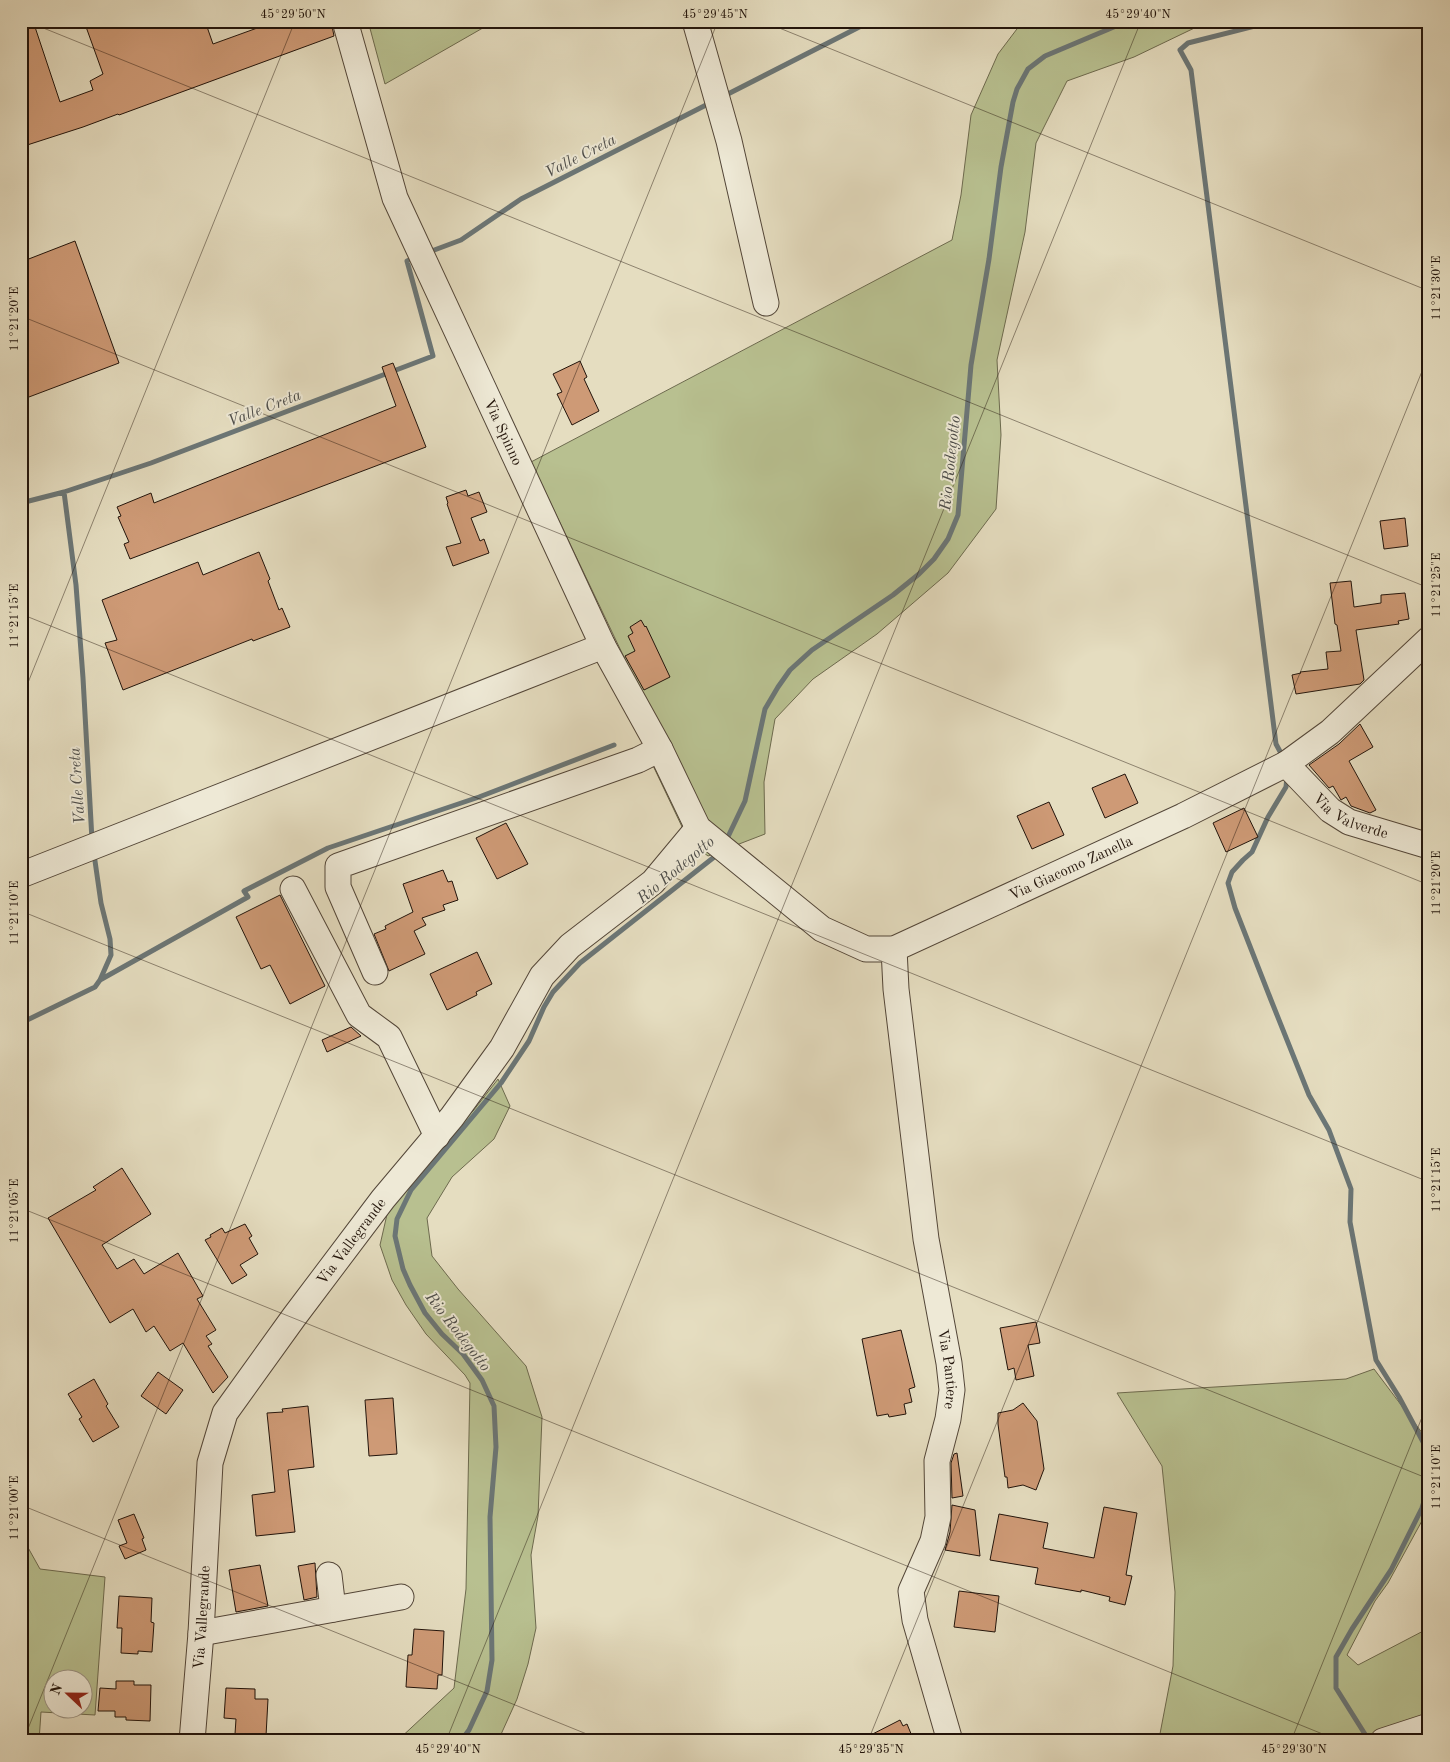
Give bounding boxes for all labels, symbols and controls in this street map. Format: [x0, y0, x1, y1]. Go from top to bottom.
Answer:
text: 45°29'50"N [260, 8, 326, 21]
text: 45°29'45"N [682, 8, 748, 21]
text: 45°29'40"N [1105, 8, 1171, 21]
water label: Valle Creta [543, 132, 619, 182]
text: 11°21'30"E [1431, 256, 1443, 320]
text: 11°21'20"E [9, 287, 21, 351]
water label: Valle Creta [226, 387, 304, 430]
street label: Via Spinno [480, 397, 524, 468]
water label: Rio Rodegotto [938, 415, 964, 512]
text: 11°21'25"E [1430, 553, 1443, 617]
text: 11°21'15"E [8, 584, 21, 648]
water label: Valle Creta [67, 746, 89, 825]
street label: Via Valverde [1309, 791, 1390, 842]
water label: Rio Rodegotto [634, 834, 718, 908]
street label: Via Giacomo Zanella [1007, 834, 1136, 904]
text: 11°21'20"E [1431, 851, 1443, 915]
text: 11°21'10"E [9, 881, 21, 945]
text: 11°21'15"E [1430, 1148, 1443, 1212]
text: 11°21'05"E [8, 1179, 21, 1243]
street label: Via Vallegrande [315, 1196, 390, 1288]
water label: Rio Rodegotto [421, 1289, 493, 1375]
street label: Via Pantiere [934, 1328, 958, 1410]
text: 11°21'10"E [1431, 1445, 1443, 1509]
text: 11°21'00"E [9, 1476, 21, 1540]
street label: Via Vallegrande [192, 1565, 214, 1670]
north arrow [42, 1670, 92, 1720]
text: N [48, 1682, 65, 1697]
text: 45°29'40"N [415, 1743, 481, 1756]
text: 45°29'35"N [838, 1743, 904, 1756]
text: 45°29'30"N [1261, 1743, 1327, 1756]

